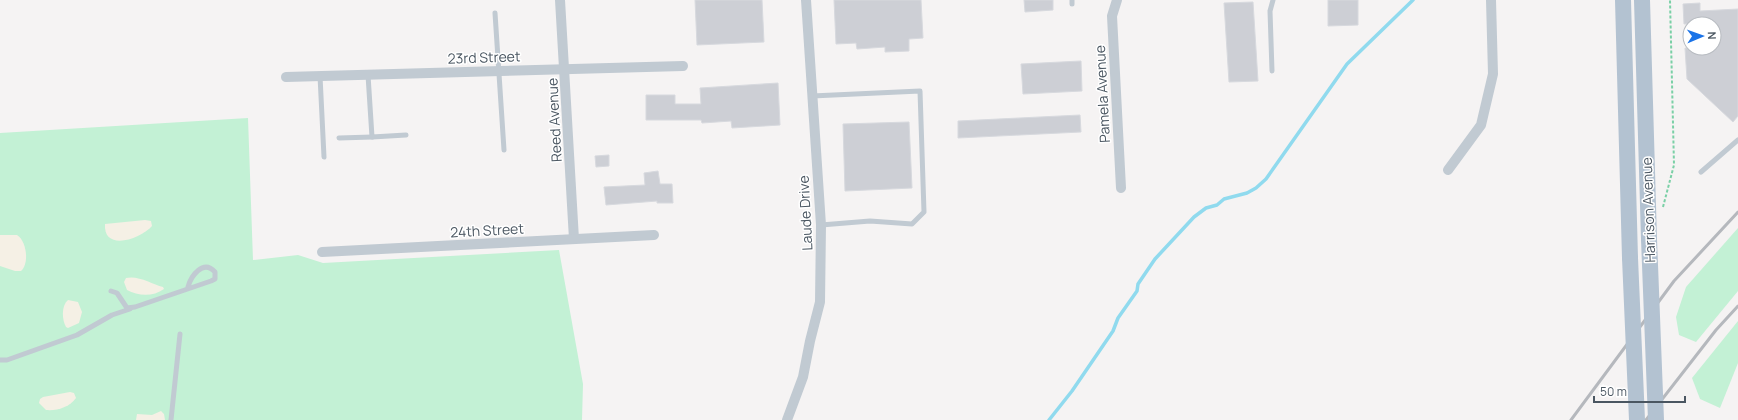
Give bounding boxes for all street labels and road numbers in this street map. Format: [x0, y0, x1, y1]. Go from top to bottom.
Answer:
street label: Pamela Avenue [1090, 45, 1114, 143]
street label: 23rd Street [447, 46, 521, 68]
street label: Reed Avenue [542, 77, 566, 163]
street label: Harrison Avenue [1637, 157, 1659, 263]
street label: Laude Drive [794, 175, 816, 251]
street label: 24th Street [450, 219, 525, 241]

